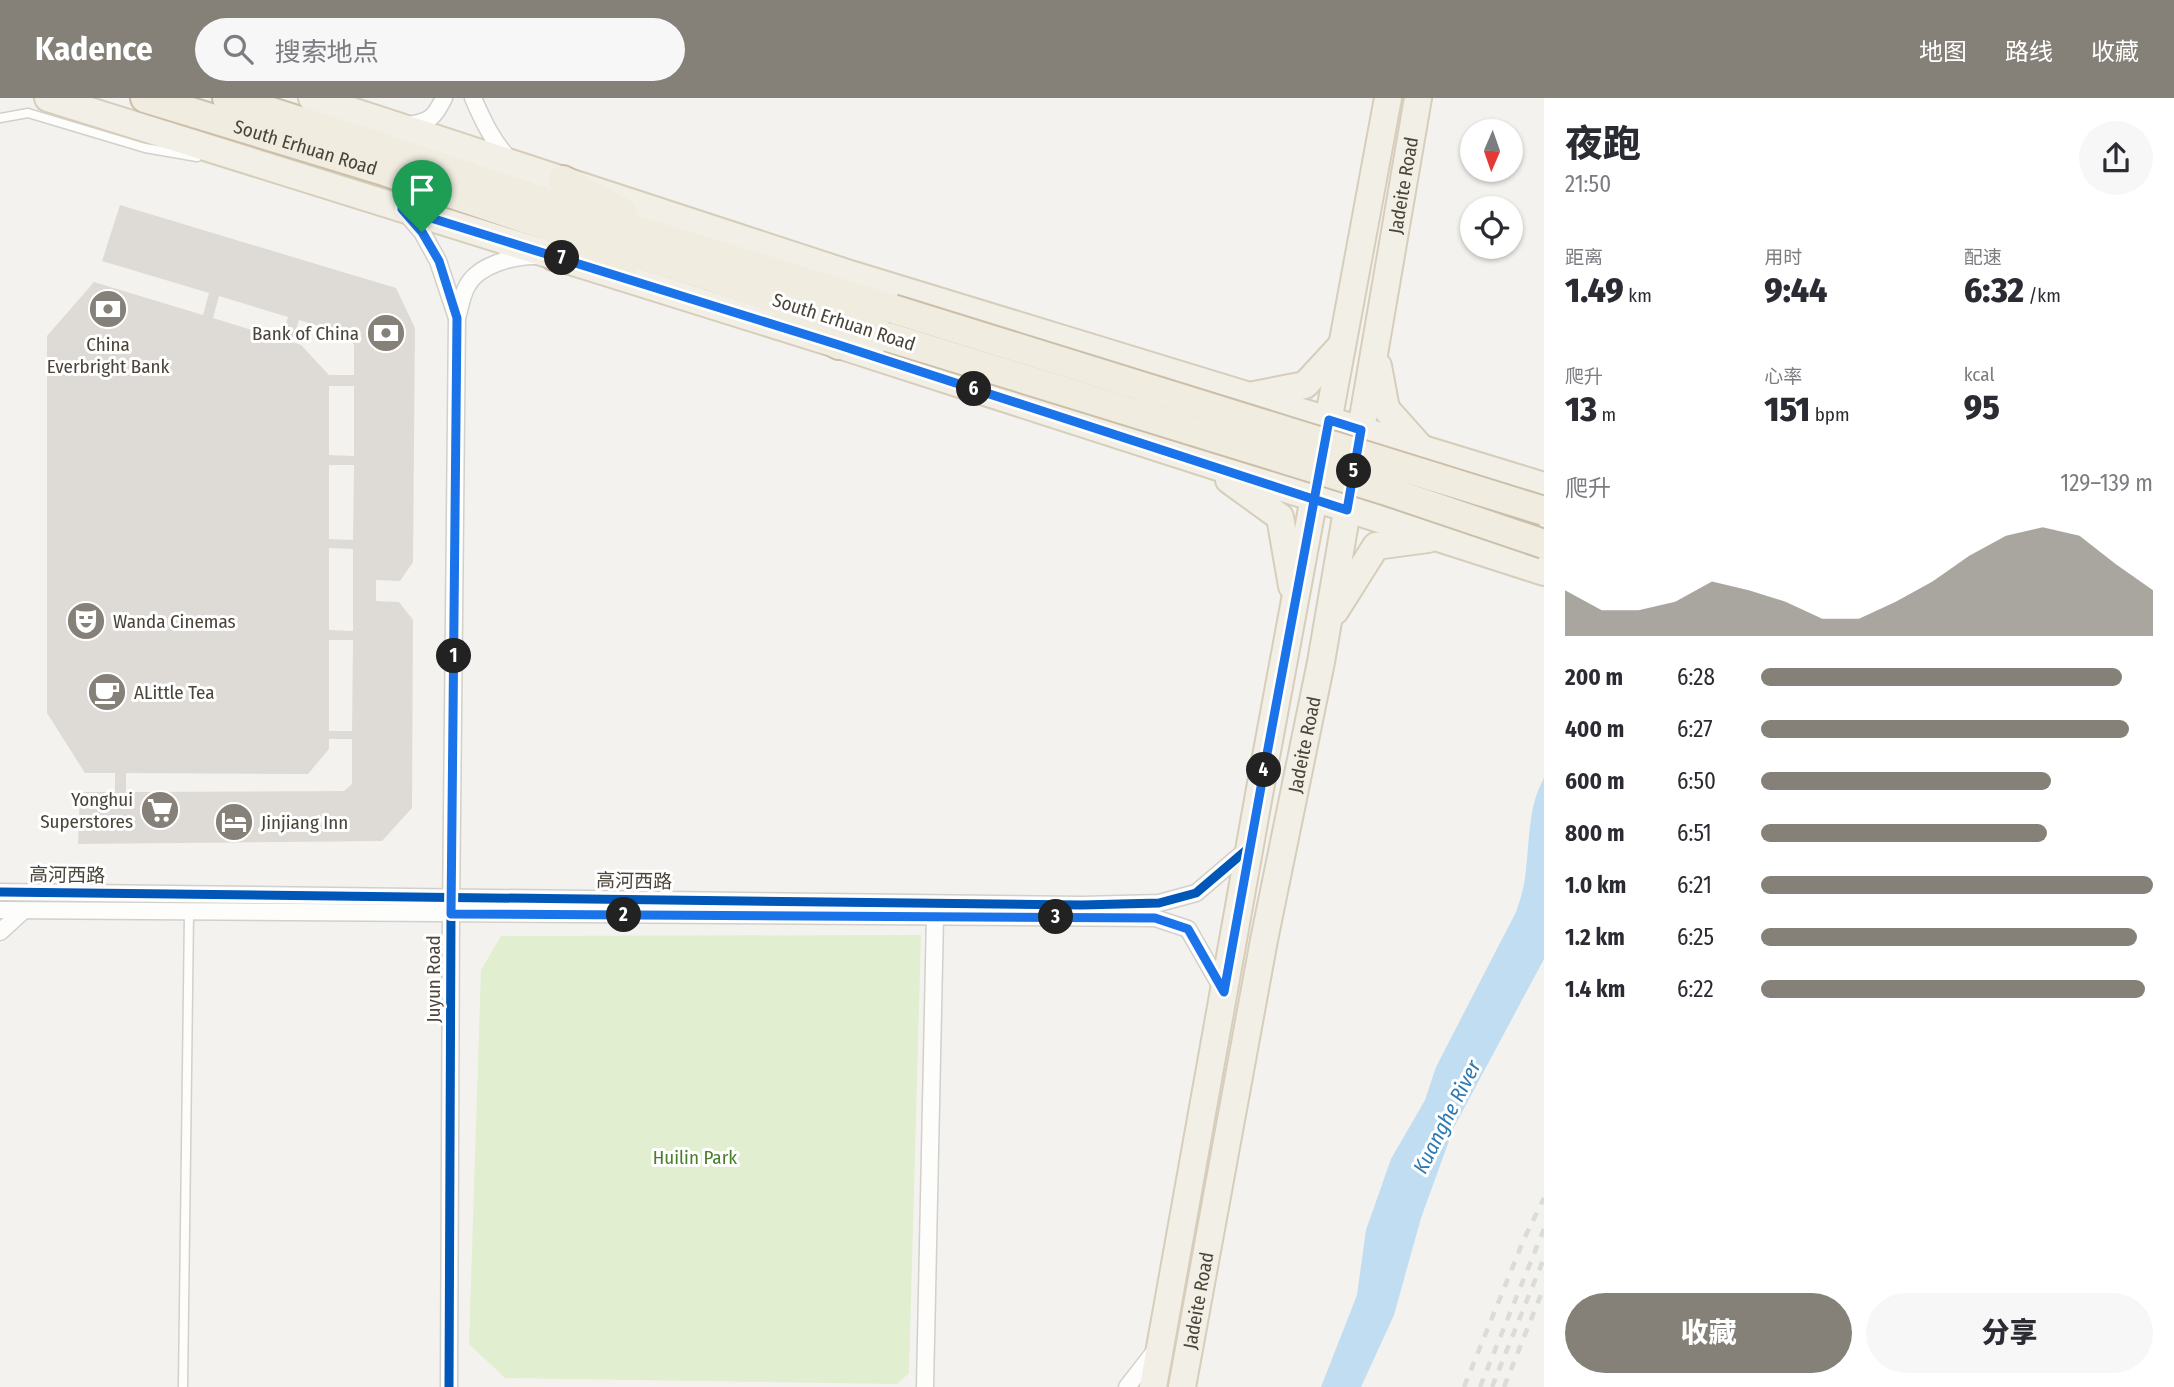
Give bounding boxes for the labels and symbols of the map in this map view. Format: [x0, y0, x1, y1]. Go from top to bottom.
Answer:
street label: South Erhuan Road [231, 114, 380, 180]
north arrow [1460, 119, 1522, 182]
street label: Jadeite Road [1383, 135, 1423, 236]
pin [392, 160, 452, 232]
pin: 7 [544, 240, 580, 276]
bank icon: China Everbright Bank [87, 288, 129, 330]
street label: South Erhuan Road [770, 288, 918, 356]
bank icon: Bank of China [365, 312, 407, 354]
place label: Bank of China [252, 322, 359, 345]
place label: China Everbright Bank [47, 333, 169, 378]
pin: 6 [956, 372, 992, 406]
pin: 5 [1336, 454, 1372, 488]
theatre icon: Wanda Cinemas [65, 600, 107, 642]
place label: Wanda Cinemas [113, 610, 236, 633]
pin: 1 [436, 638, 472, 674]
cafe icon: ALittle Tea [86, 671, 128, 713]
place label: ALittle Tea [134, 681, 214, 704]
street label: Jadeite Road [1283, 694, 1325, 795]
pin: 4 [1246, 752, 1282, 788]
place label: Yonghui Superstores [40, 788, 133, 833]
supermarket icon: Yonghui Superstores [139, 789, 181, 831]
hotel icon: Jinjiang Inn [213, 801, 255, 843]
place label: Jinjiang Inn [261, 811, 348, 834]
street label: 高河西路 [29, 863, 105, 887]
street label: 高河西路 [596, 869, 672, 893]
pin: 2 [606, 898, 642, 932]
pin: 3 [1038, 900, 1074, 934]
street label: Juyun Road [422, 935, 445, 1023]
water label: Kuanghe River [1407, 1055, 1487, 1178]
park label: Huilin Park [653, 1146, 737, 1169]
street label: Jadeite Road [1178, 1250, 1218, 1351]

